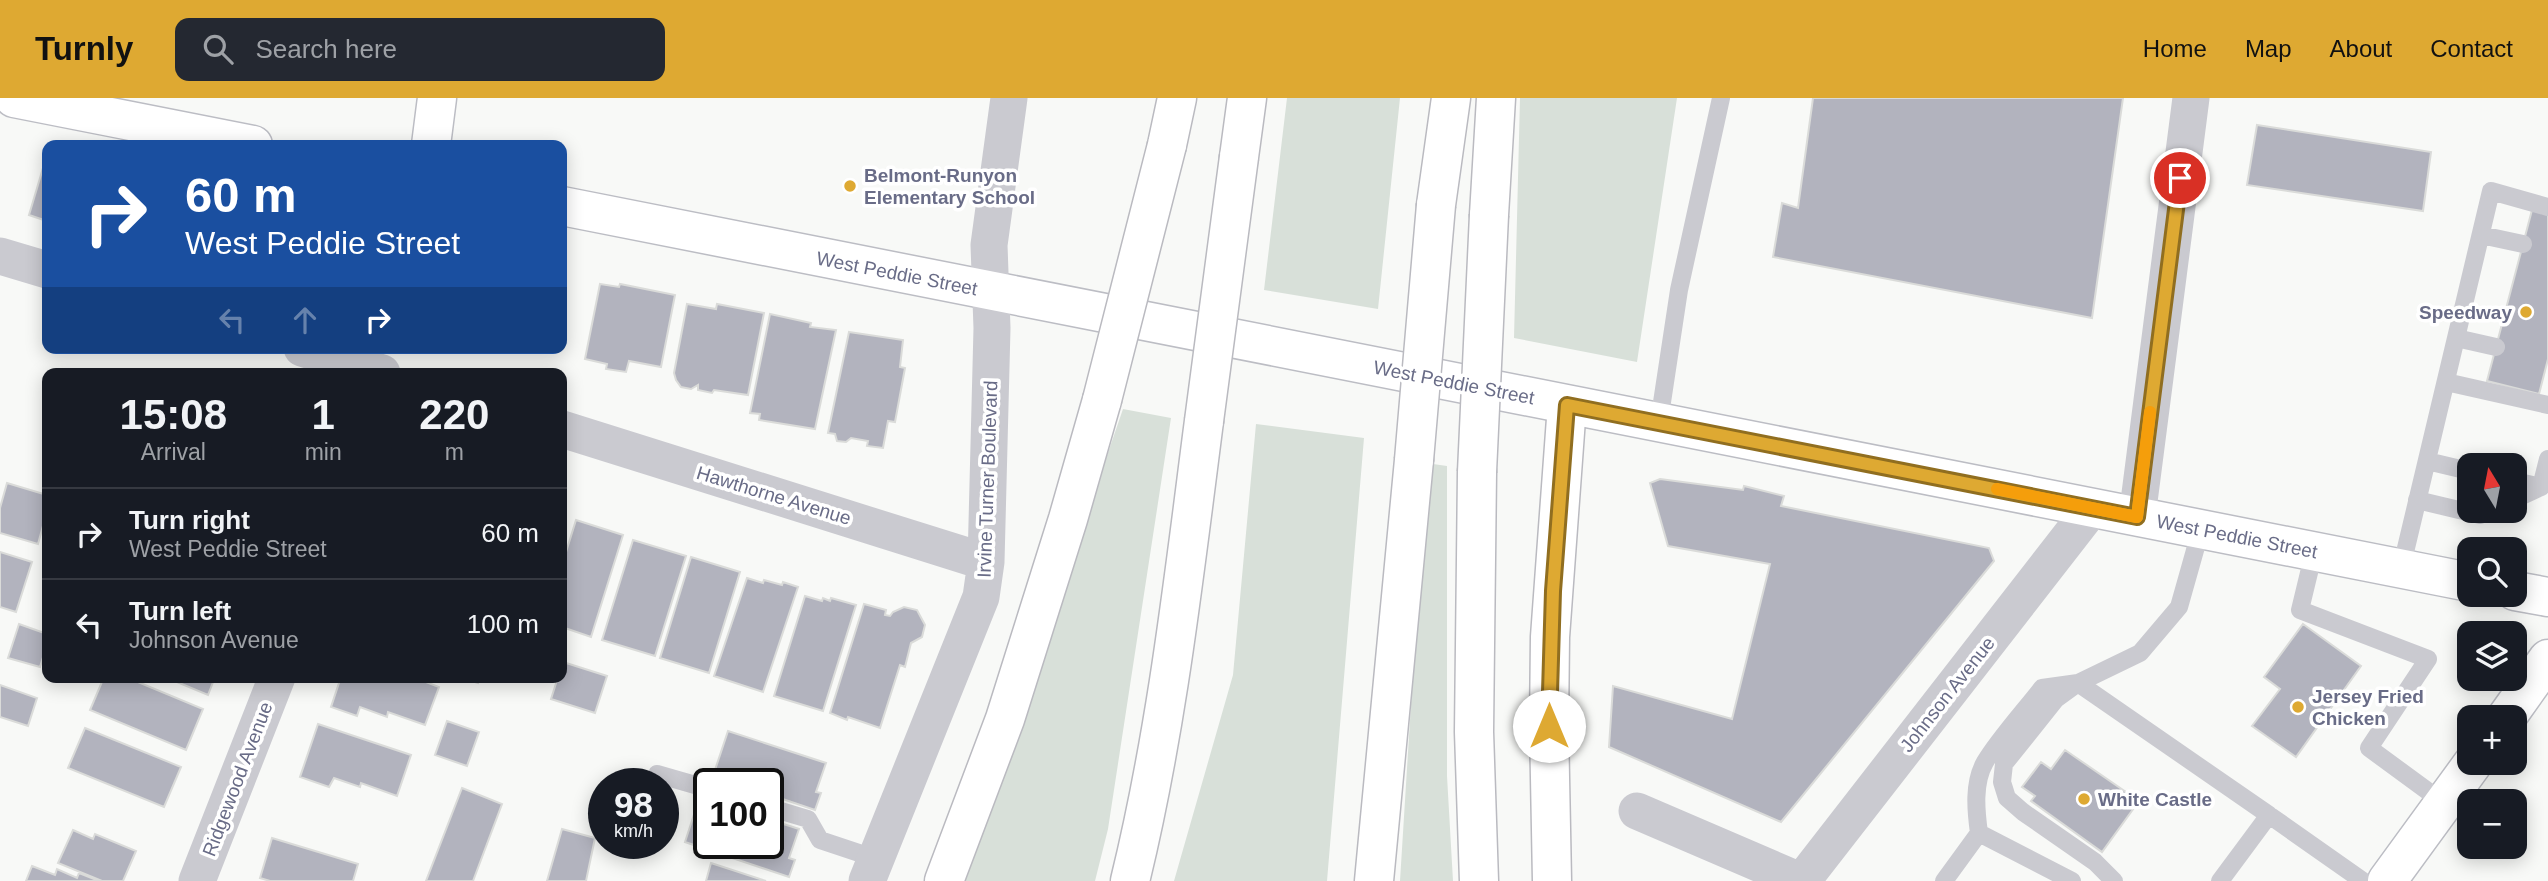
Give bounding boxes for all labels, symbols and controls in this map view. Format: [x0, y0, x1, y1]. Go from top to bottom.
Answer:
search box [175, 18, 665, 81]
text: Turnly [35, 30, 133, 67]
icon: search [199, 30, 237, 68]
text: Search here [255, 34, 397, 64]
text: Home [2143, 35, 2207, 62]
text: Map [2245, 35, 2292, 62]
text: About [2330, 35, 2392, 62]
text: Contact [2430, 35, 2513, 62]
pin [2150, 148, 2210, 208]
icon: arrive [2161, 159, 2199, 197]
place label: Belmont-Runyon Elementary School [864, 165, 1035, 208]
icon: right [70, 168, 161, 259]
text: 60 m [185, 168, 297, 222]
marker: Belmont-Runyon Elementary School [842, 178, 858, 194]
text: West Peddie Street [185, 225, 460, 261]
street label: West Peddie Street [815, 248, 980, 300]
icon: left [213, 301, 251, 339]
icon: ahead [286, 301, 324, 339]
icon: right [359, 301, 397, 339]
place label: Speedway [2419, 302, 2512, 323]
marker: Speedway [2518, 304, 2534, 320]
street label: West Peddie Street [1372, 357, 1537, 409]
street label: Irvine Turner Boulevard [974, 380, 1001, 578]
text: 15:08 [120, 391, 227, 438]
text: 1 [311, 391, 335, 438]
text: 220 [419, 391, 489, 438]
text: Arrival [141, 439, 206, 465]
text: min [305, 439, 342, 465]
text: m [445, 439, 464, 465]
north arrow [2457, 453, 2527, 523]
map controls [2457, 453, 2527, 859]
street label: Hawthorne Avenue [694, 462, 854, 529]
text: Turn right [129, 505, 250, 535]
street label: West Peddie Street [2155, 511, 2320, 563]
icon: right [70, 515, 108, 553]
text: 60 m [481, 518, 539, 548]
text: West Peddie Street [129, 536, 327, 562]
button: search [2457, 537, 2527, 607]
text: Turn left [129, 596, 231, 626]
icon: left [70, 606, 108, 644]
text: 100 m [467, 609, 539, 639]
button: layers [2457, 621, 2527, 691]
text: Johnson Avenue [129, 627, 299, 653]
street label: Johnson Avenue [1896, 633, 1999, 756]
place label: Jersey Fried Chicken [2312, 686, 2424, 729]
position arrow [1512, 689, 1586, 763]
street label: Ridgewood Avenue [198, 699, 277, 859]
marker: Jersey Fried Chicken [2290, 699, 2306, 715]
button: + [2457, 705, 2527, 775]
speed limit sign: 100 [693, 768, 784, 859]
text: 98 [614, 785, 653, 824]
place label: White Castle [2098, 789, 2212, 810]
button: − [2457, 789, 2527, 859]
marker: White Castle [2076, 791, 2092, 807]
text: km/h [614, 821, 653, 841]

